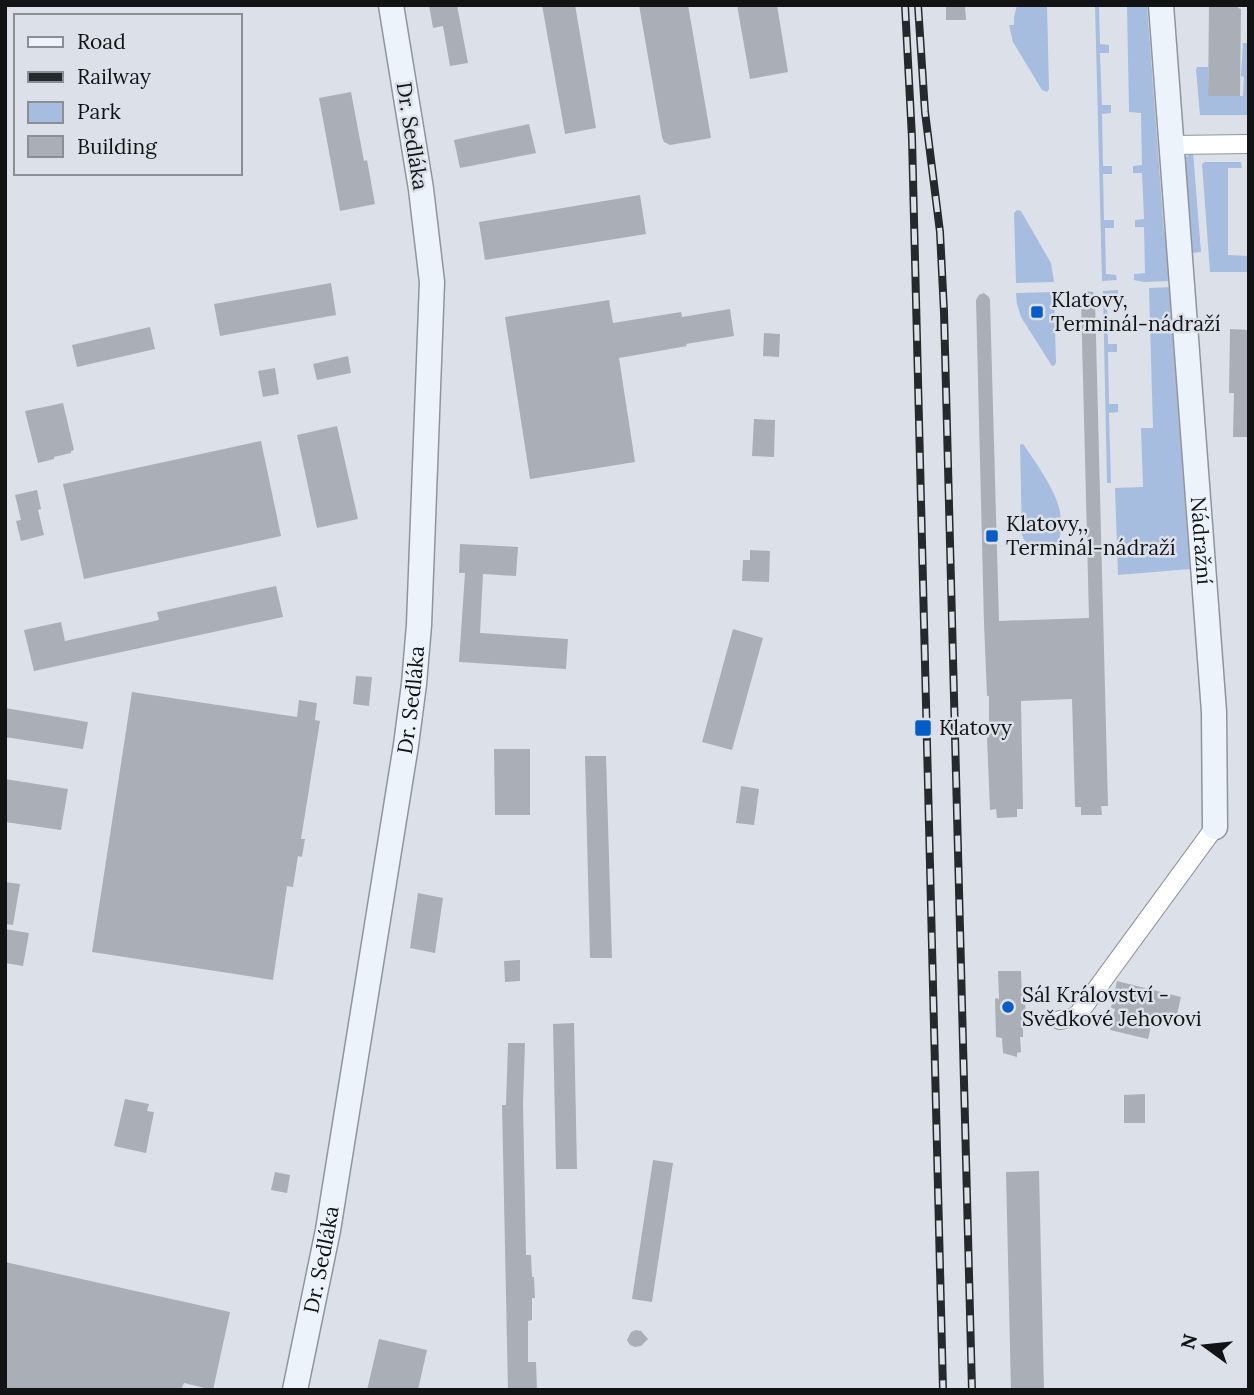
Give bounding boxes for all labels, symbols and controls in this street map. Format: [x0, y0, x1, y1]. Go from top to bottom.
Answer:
legend [14, 14, 242, 175]
text: Road [77, 28, 126, 55]
text: Railway [77, 63, 151, 90]
street label: Dr. Sedláka [391, 80, 434, 192]
text: Park [77, 98, 121, 125]
text: Building [77, 133, 157, 160]
place label: Klatovy, Terminál-nádraží [1051, 286, 1221, 337]
marker: Klatovy, Terminál-nádraží [1029, 304, 1045, 320]
street label: Nádražní [1185, 495, 1218, 586]
place label: Klatovy,, Terminál-nádraží [1006, 510, 1176, 561]
marker: Klatovy,, Terminál-nádraží [984, 528, 1000, 544]
street label: Dr. Sedláka [391, 644, 430, 756]
place label: Klatovy [939, 714, 1012, 741]
marker: Klatovy [913, 718, 933, 738]
place label: Sál Království - Svědkové Jehovovi [1022, 981, 1202, 1032]
marker: Sál Království - Svědkové Jehovovi [1000, 999, 1016, 1015]
street label: Dr. Sedláka [297, 1204, 345, 1316]
north arrow [1170, 1311, 1240, 1381]
text: N [1175, 1331, 1202, 1352]

